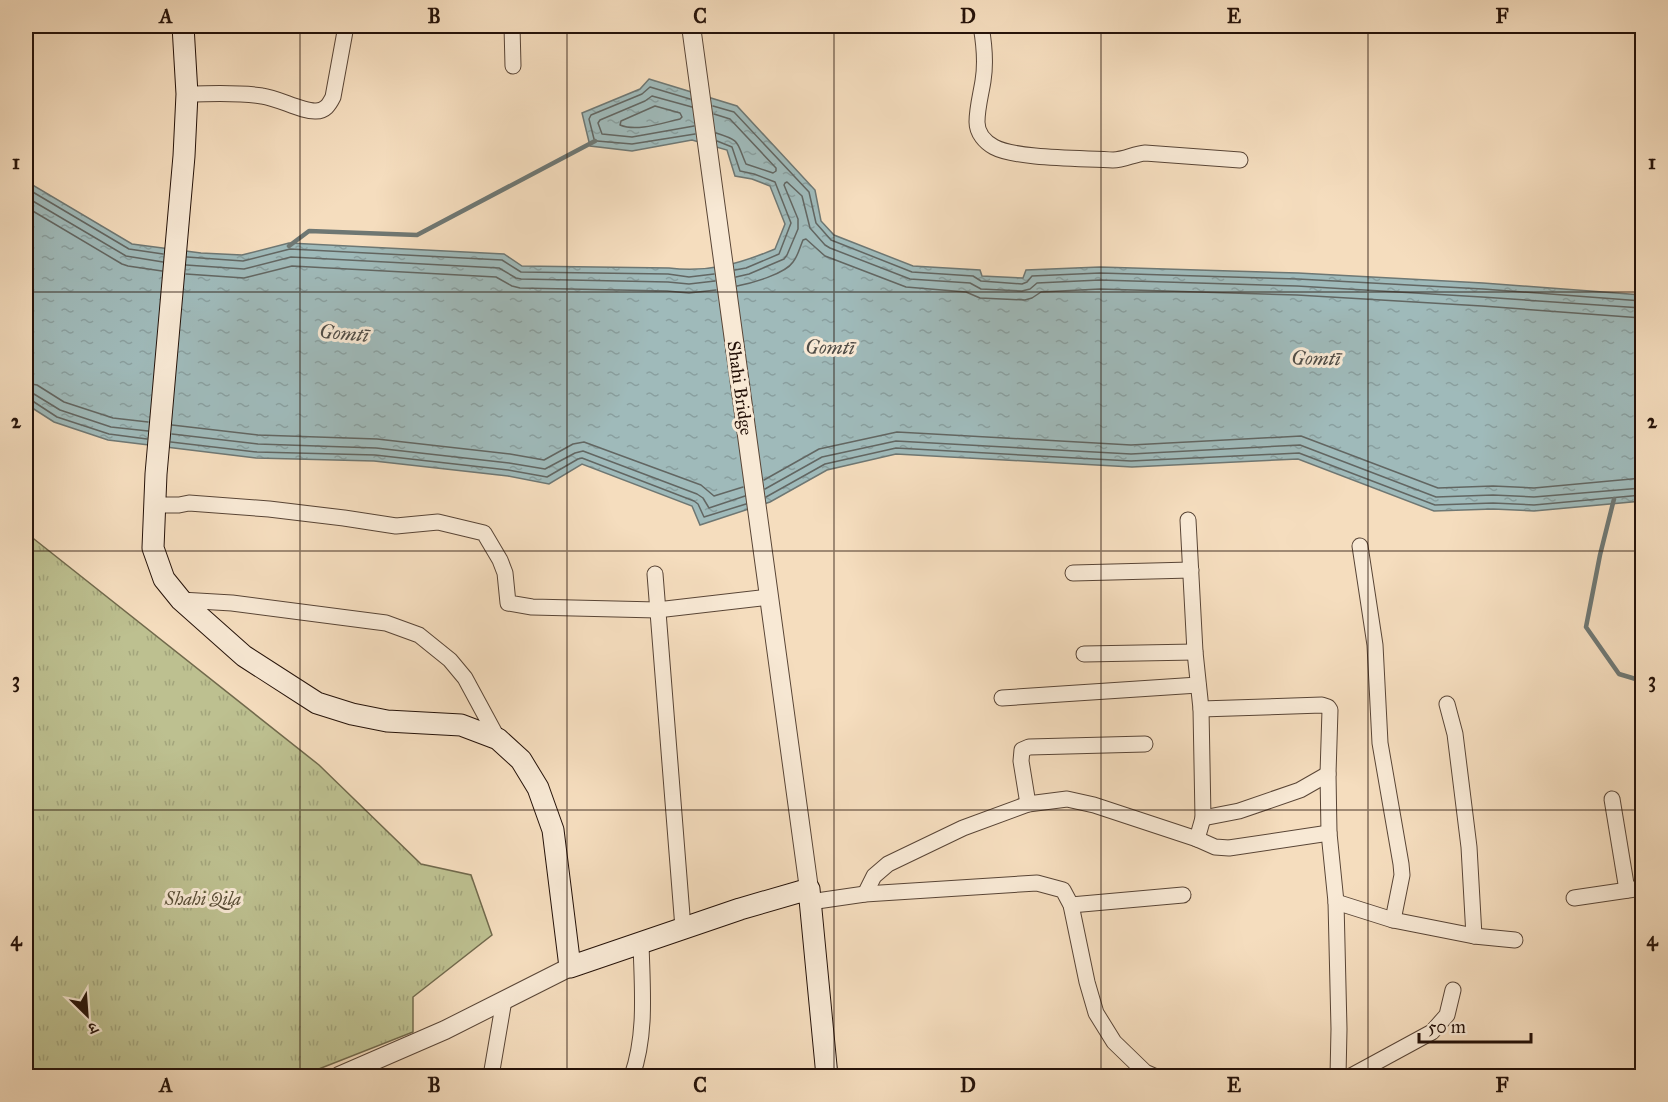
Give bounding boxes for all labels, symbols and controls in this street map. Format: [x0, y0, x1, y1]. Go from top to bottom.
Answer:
text: A [157, 4, 173, 28]
text: B [427, 4, 441, 28]
text: C [693, 4, 707, 28]
text: D [960, 4, 976, 28]
text: E [1227, 4, 1242, 28]
text: F [1495, 4, 1509, 28]
text: 1 [12, 150, 20, 174]
text: 1 [1648, 150, 1656, 174]
water label: Gomtī [318, 319, 372, 347]
water label: Gomtī [805, 335, 857, 359]
street label: Shahi Bridge [721, 339, 758, 437]
water label: Gomtī [1291, 346, 1343, 370]
text: 2 [11, 409, 22, 433]
text: 2 [1647, 409, 1658, 433]
text: 3 [12, 668, 20, 693]
text: 3 [1648, 668, 1656, 693]
park label: Shahi Qila [164, 888, 242, 910]
text: 4 [10, 927, 22, 952]
text: 4 [1646, 927, 1658, 952]
north arrow [57, 985, 117, 1045]
scale bar [1419, 1006, 1532, 1044]
text: 50 m [1428, 1016, 1466, 1038]
text: उ [84, 1017, 102, 1039]
text: A [157, 1073, 173, 1097]
text: B [427, 1073, 441, 1097]
text: C [693, 1073, 707, 1097]
text: D [960, 1073, 976, 1097]
text: E [1227, 1073, 1242, 1097]
text: F [1495, 1073, 1509, 1097]

